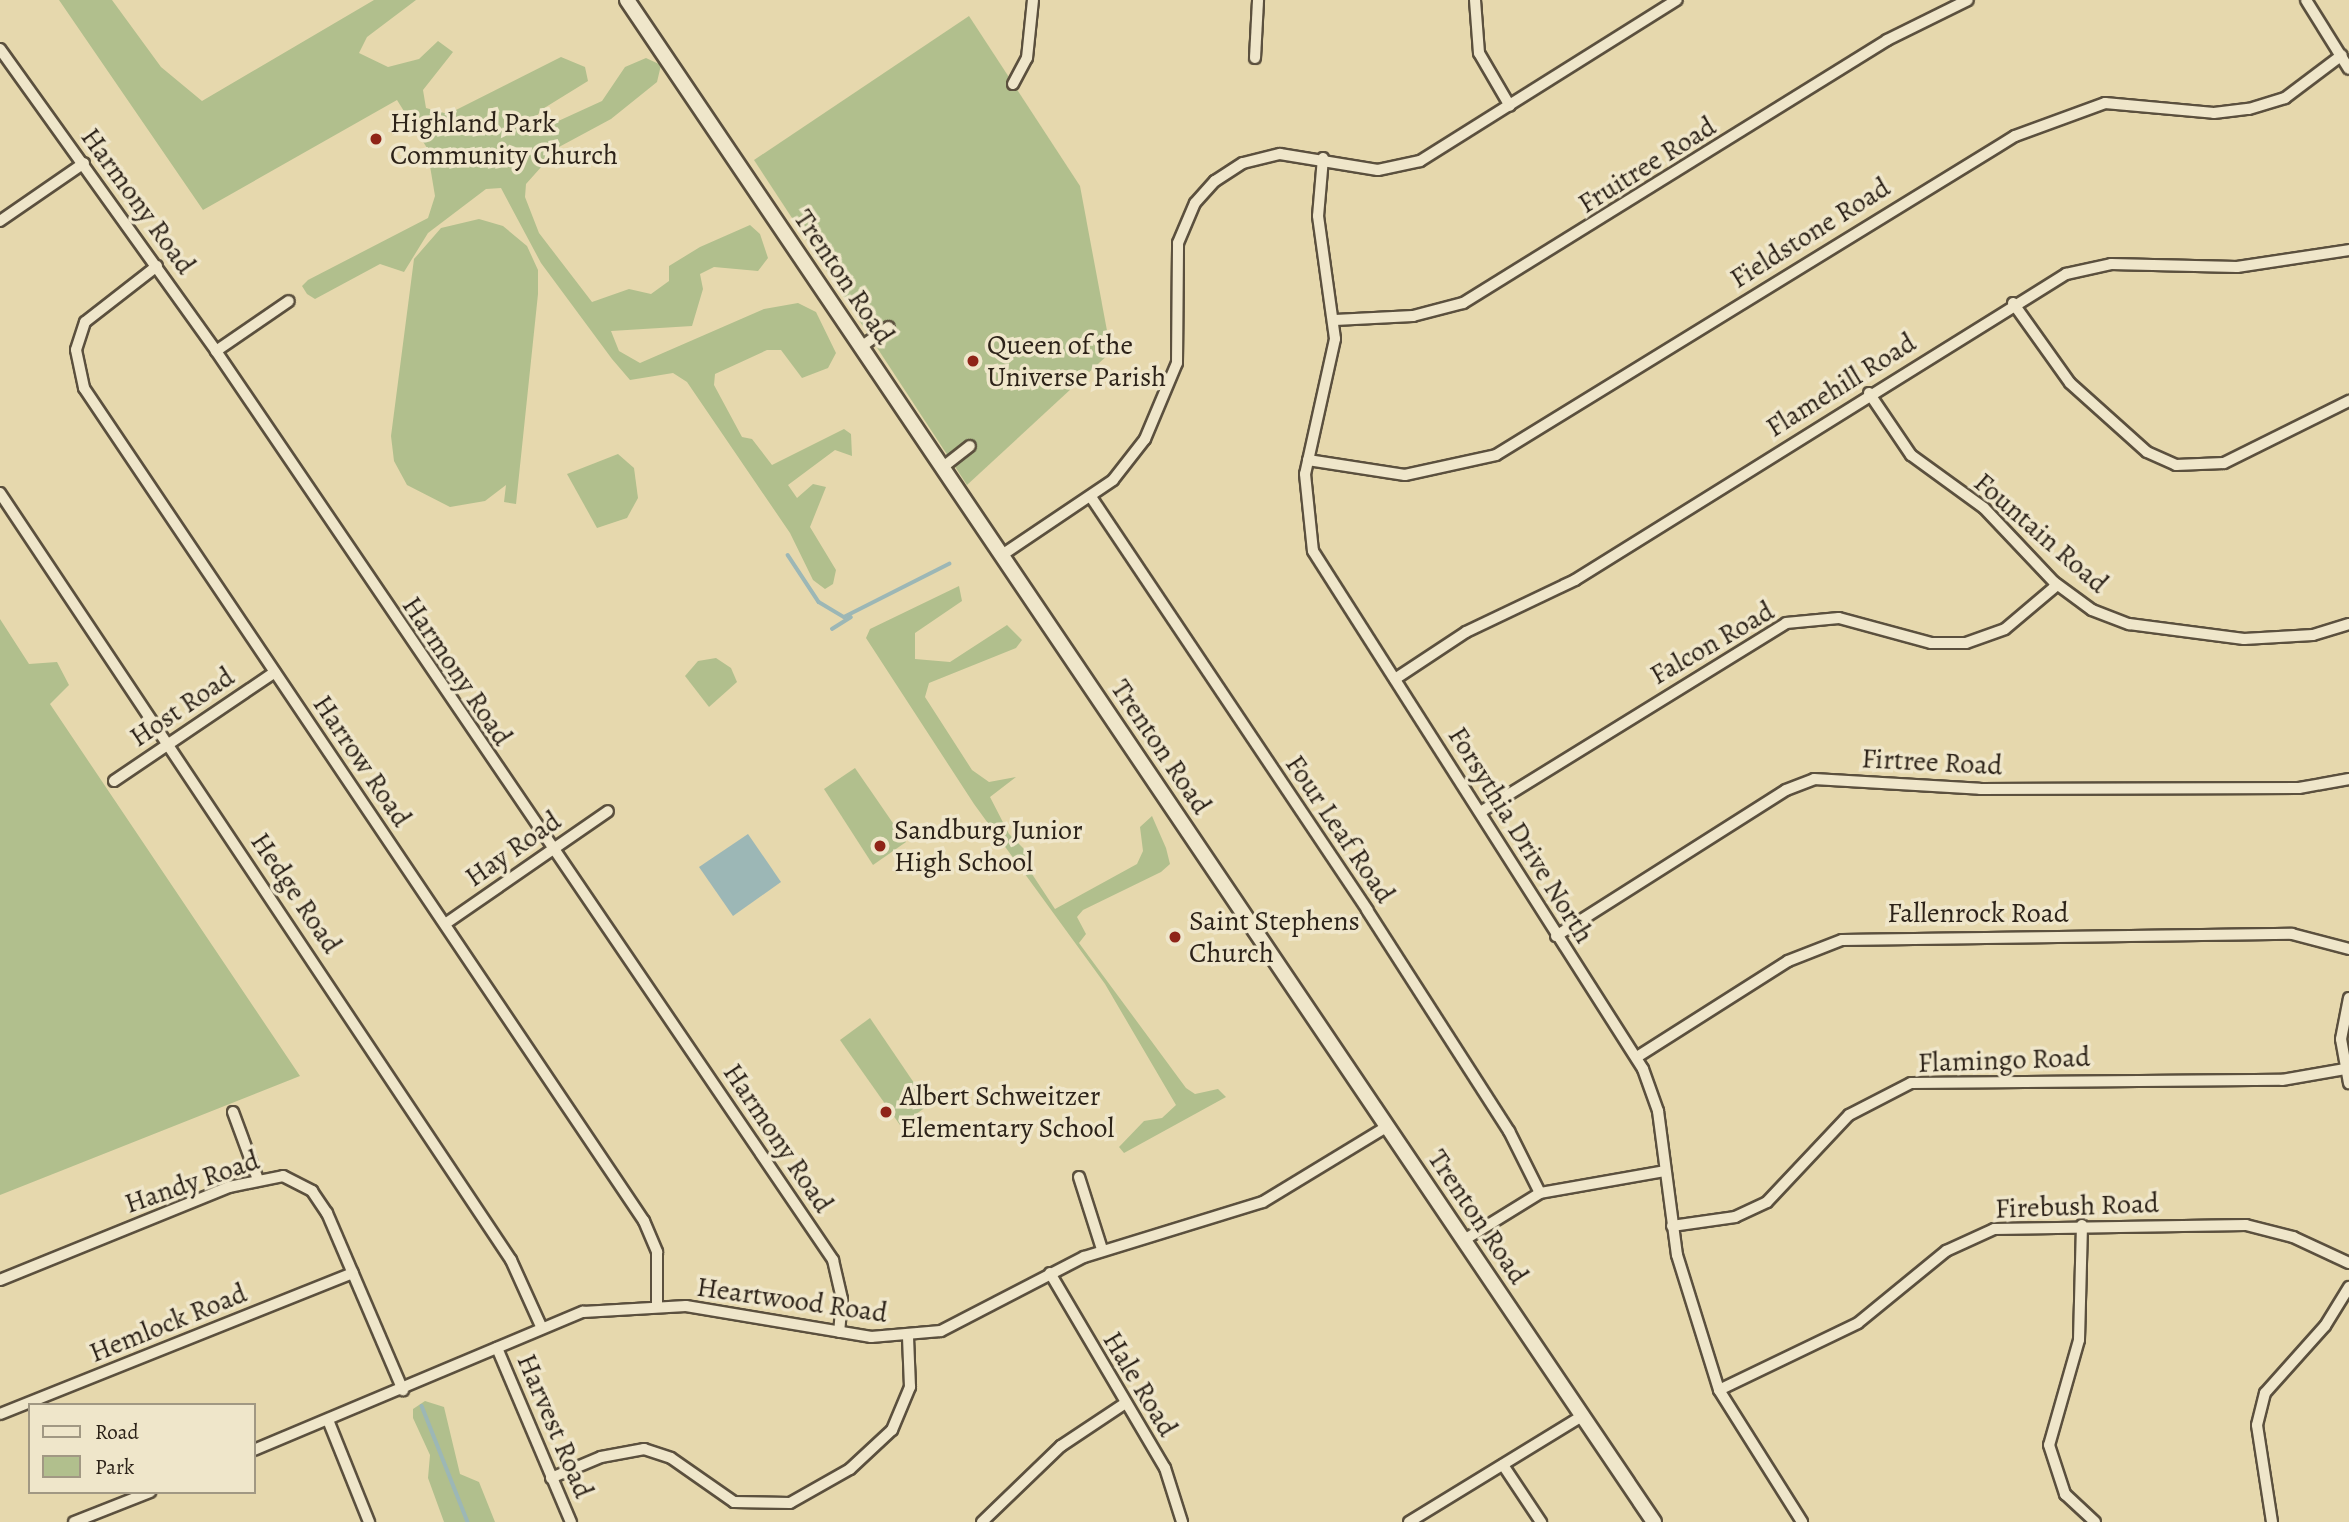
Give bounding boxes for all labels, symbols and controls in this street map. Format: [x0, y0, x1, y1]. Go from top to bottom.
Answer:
place label: Highland Park Community Church [390, 106, 618, 172]
street label: Fruitree Road [1572, 109, 1722, 221]
street label: Harmony Road [74, 121, 202, 281]
marker: Highland Park Community Church [368, 131, 384, 147]
street label: Fieldstone Road [1724, 170, 1896, 296]
street label: Trenton Road [787, 203, 901, 351]
street label: Flamehill Road [1760, 326, 1922, 444]
place label: Queen of the Universe Parish [987, 328, 1166, 394]
marker: Queen of the Universe Parish [965, 353, 981, 369]
street label: Fountain Road [1967, 466, 2115, 600]
street label: Harmony Road [395, 590, 519, 752]
street label: Falcon Road [1644, 594, 1780, 692]
street label: Host Road [123, 660, 241, 754]
street label: Trenton Road [1104, 673, 1218, 821]
street label: Harrow Road [306, 689, 418, 833]
street label: Forsythia Drive North [1441, 721, 1601, 949]
street label: Firtree Road [1861, 742, 2003, 782]
street label: Four Leaf Road [1278, 749, 1402, 909]
street label: Hay Road [459, 804, 567, 894]
place label: Sandburg Junior High School [894, 813, 1083, 879]
street label: Hedge Road [243, 826, 349, 960]
marker: Sandburg Junior High School [872, 838, 888, 854]
street label: Fallenrock Road [1887, 896, 2069, 930]
place label: Saint Stephens Church [1189, 904, 1360, 970]
marker: Saint Stephens Church [1167, 929, 1183, 945]
street label: Flamingo Road [1917, 1040, 2091, 1080]
street label: Harmony Road [716, 1057, 840, 1219]
place label: Albert Schweitzer Elementary School [900, 1079, 1114, 1145]
marker: Albert Schweitzer Elementary School [878, 1104, 894, 1120]
street label: Handy Road [120, 1143, 264, 1221]
street label: Trenton Road [1421, 1143, 1535, 1291]
street label: Firebush Road [1994, 1186, 2160, 1226]
street label: Heartwood Road [695, 1270, 889, 1330]
street label: Hemlock Road [84, 1276, 252, 1370]
street label: Hale Road [1096, 1325, 1184, 1443]
street label: Harvest Road [510, 1349, 600, 1503]
legend [28, 1403, 256, 1494]
text: Road [95, 1418, 139, 1446]
text: Park [95, 1453, 134, 1481]

